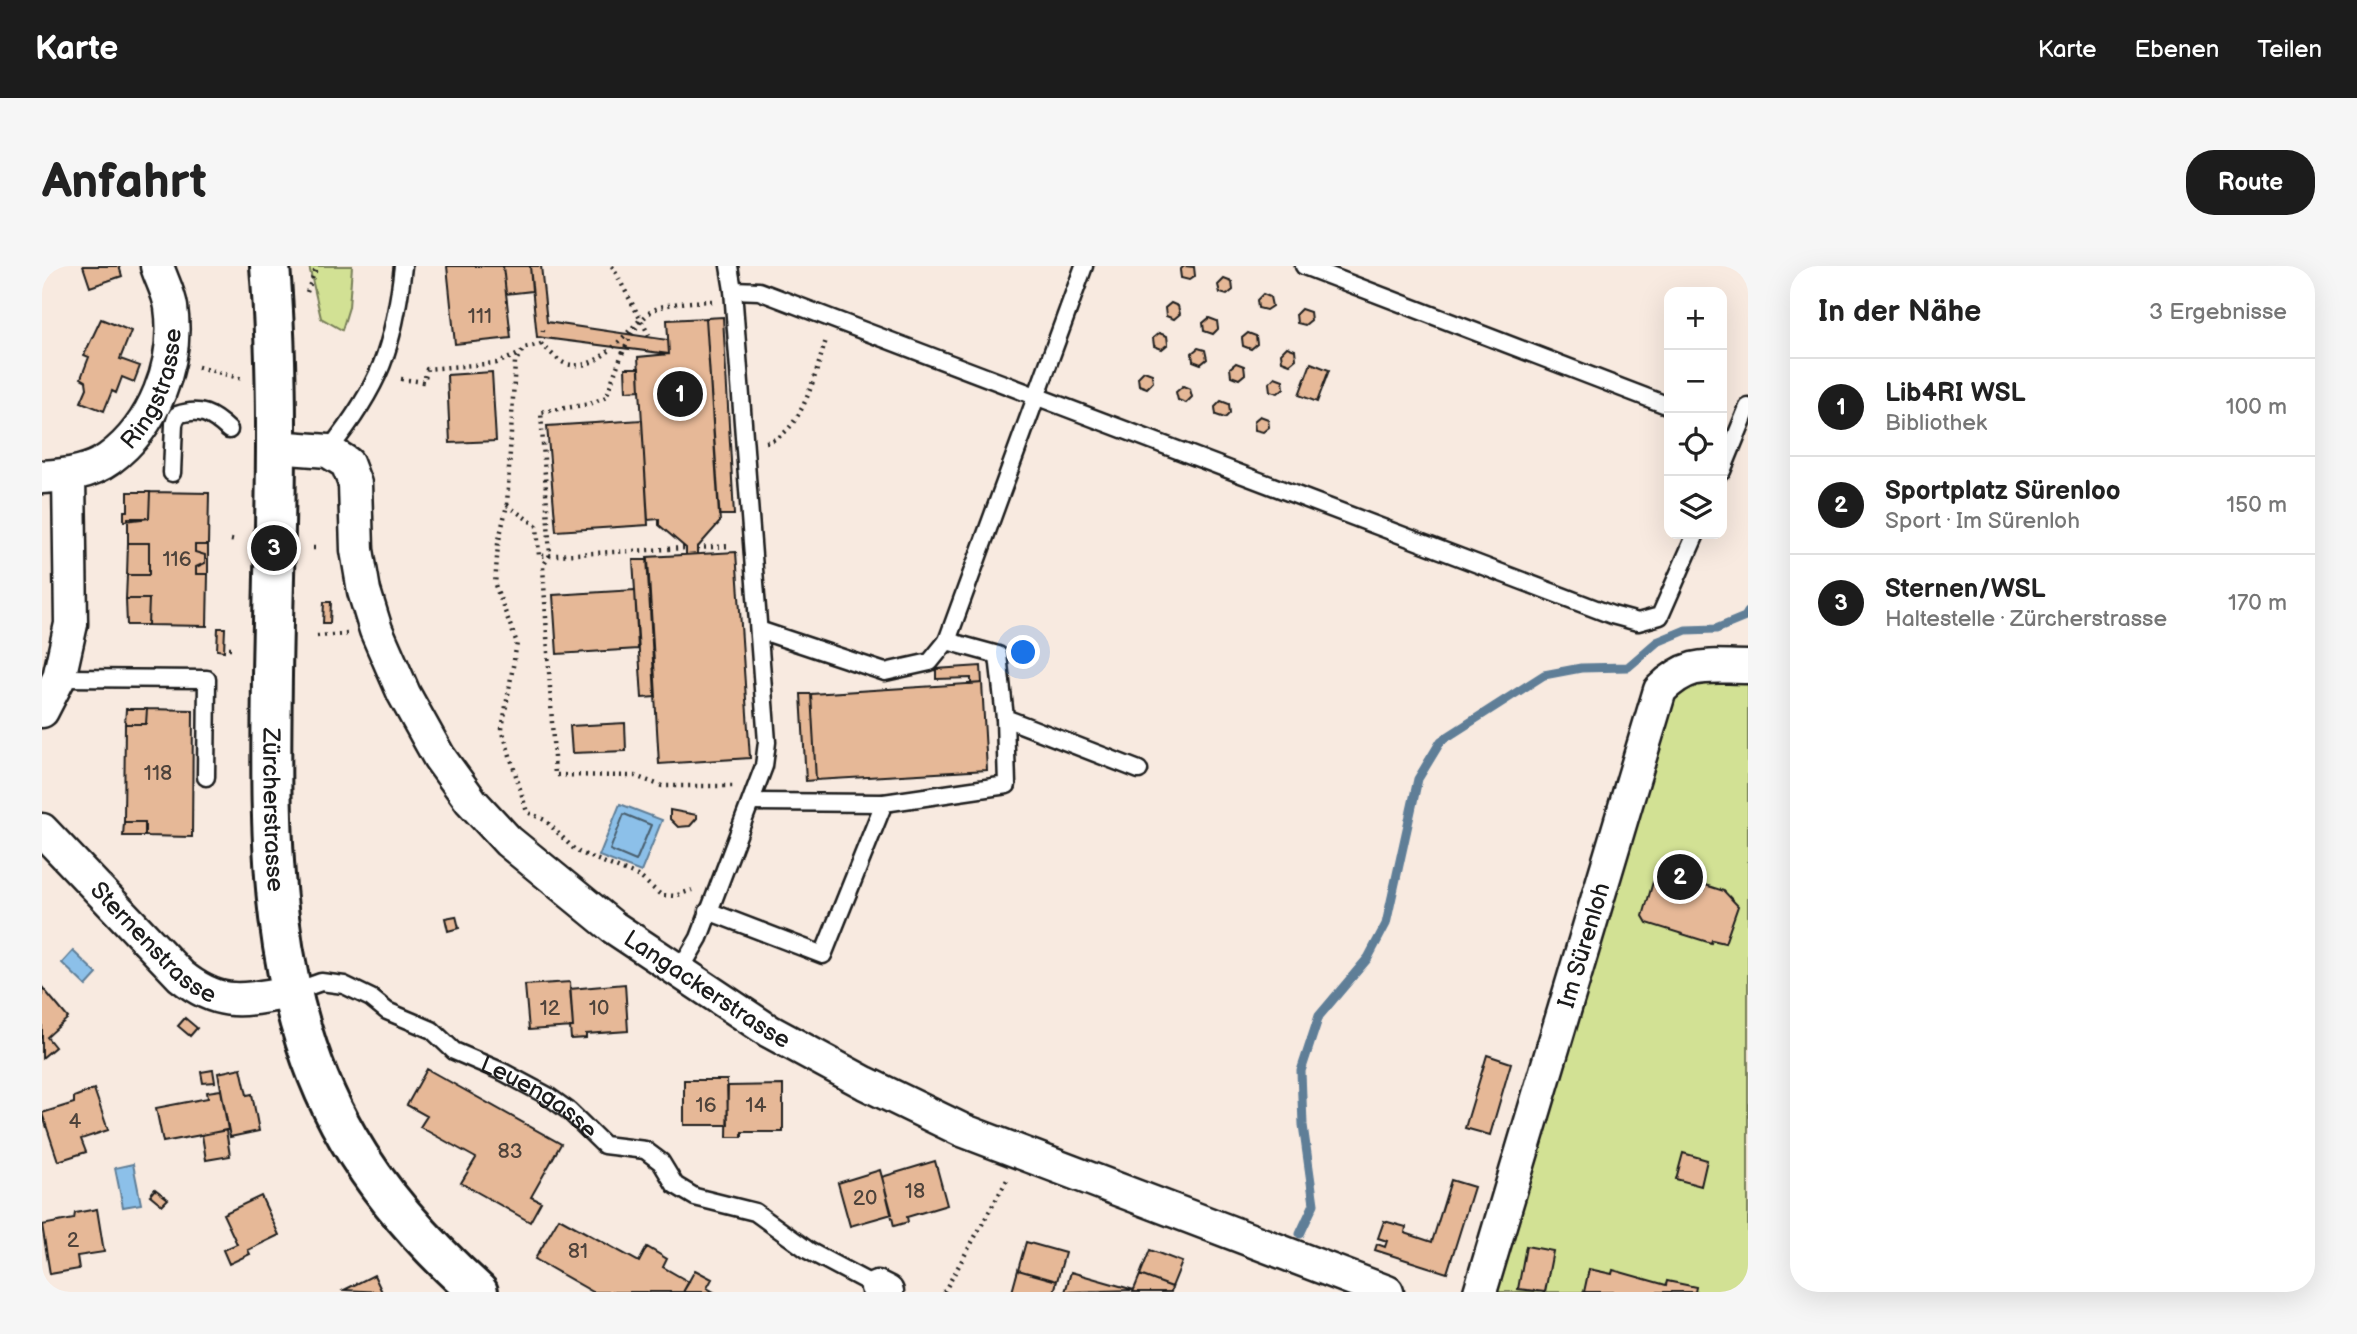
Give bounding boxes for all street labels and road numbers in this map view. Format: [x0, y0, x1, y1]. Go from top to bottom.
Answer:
street label: Ringstrasse [114, 328, 187, 455]
street label: Zürcherstrasse [257, 727, 291, 893]
street label: Sternenstrasse [84, 876, 221, 1009]
street label: Im Sürenloh [1551, 879, 1616, 1011]
street label: Langackerstrasse [618, 924, 796, 1054]
street label: Leuengasse [476, 1050, 604, 1145]

